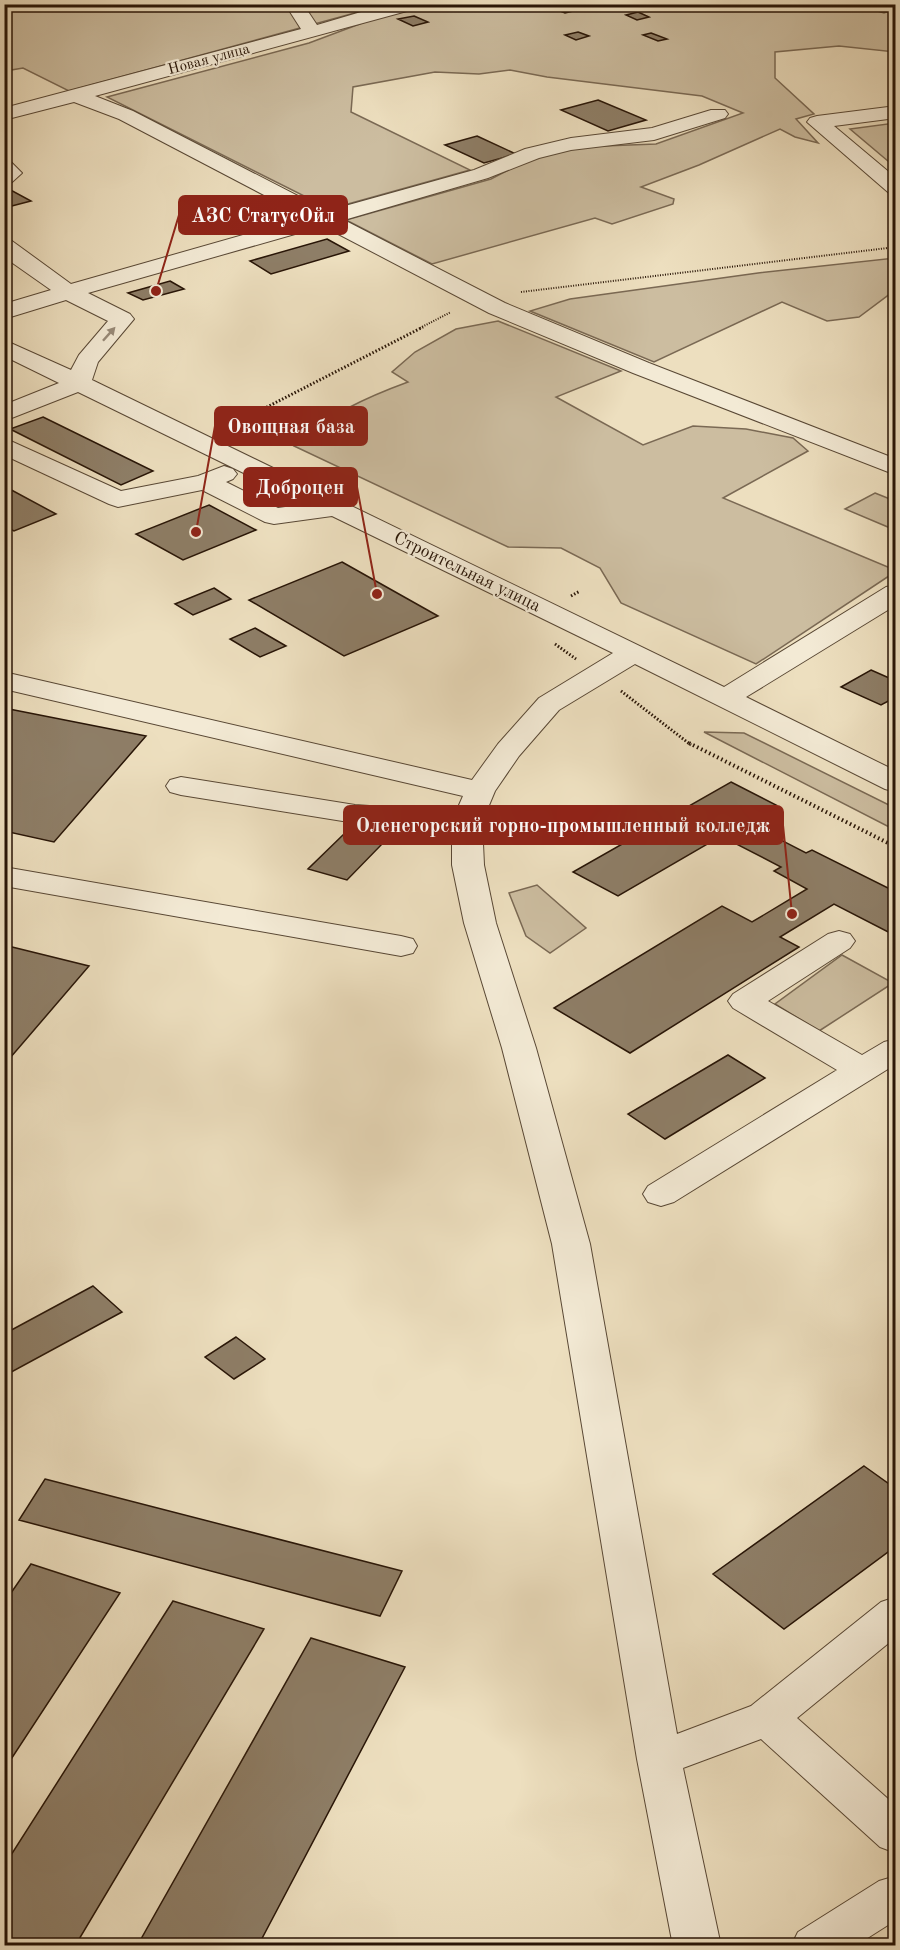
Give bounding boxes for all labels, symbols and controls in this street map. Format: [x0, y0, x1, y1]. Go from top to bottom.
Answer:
street label: Новая улица [166, 42, 252, 78]
callout: АЗС СтатусОйл [179, 196, 347, 234]
text: АЗС СтатусОйл [191, 207, 335, 227]
one-way arrow [102, 327, 115, 342]
callout: Овощная база [215, 407, 367, 445]
text: Овощная база [227, 418, 355, 438]
callout: Доброцен [244, 468, 357, 506]
text: Доброцен [256, 479, 344, 499]
street label: Строительная улица [391, 529, 543, 615]
callout: Оленегорский горно-промышленный колледж [344, 806, 783, 844]
text: Оленегорский горно-промышленный колледж [356, 817, 770, 837]

